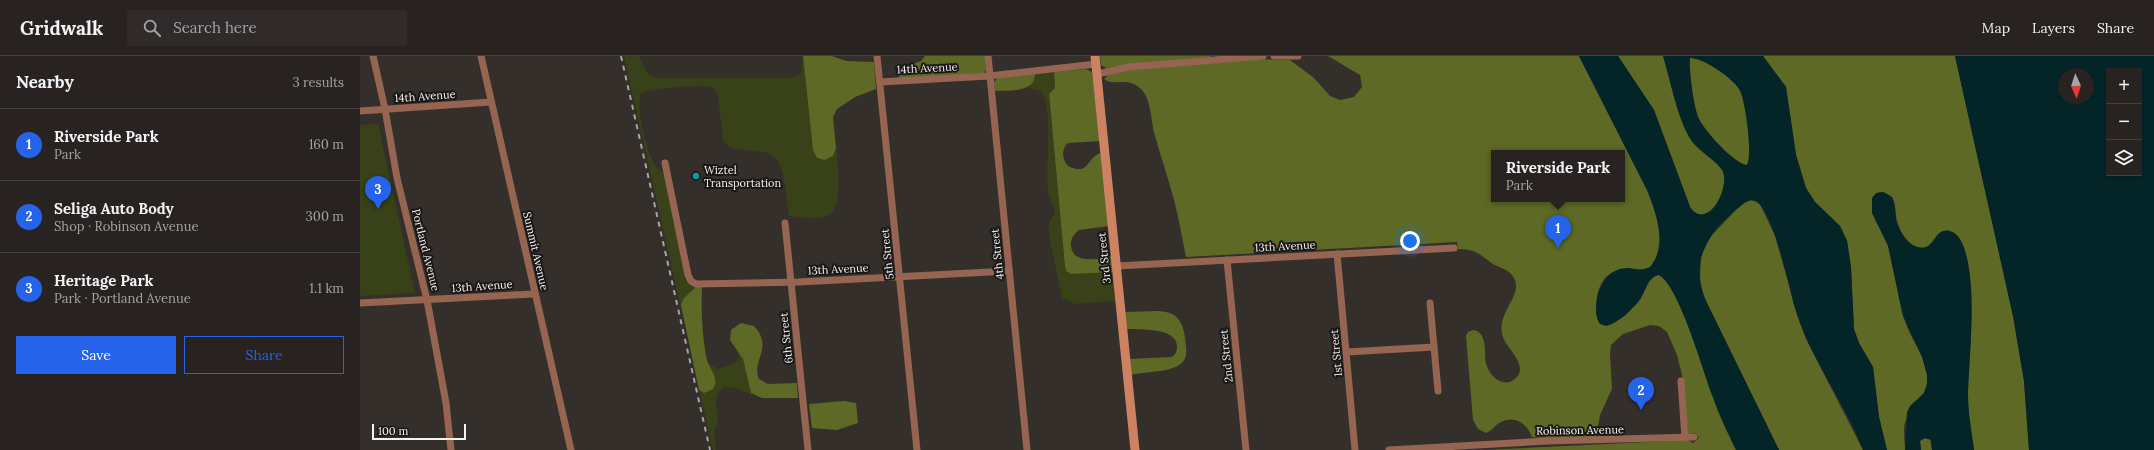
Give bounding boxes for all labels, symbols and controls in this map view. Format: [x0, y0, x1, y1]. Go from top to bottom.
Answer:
search box [127, 10, 407, 46]
text: Gridwalk [20, 16, 103, 40]
icon: search [141, 17, 163, 39]
text: Search here [173, 18, 257, 37]
text: Map [1982, 19, 2010, 37]
text: Layers [2032, 19, 2075, 37]
text: Share [2097, 19, 2134, 37]
street label: 14th Avenue [896, 59, 958, 77]
north arrow [2058, 68, 2094, 104]
map controls [2106, 68, 2142, 176]
button: + [2106, 68, 2142, 104]
text: Nearby [16, 71, 74, 93]
text: 3 results [292, 74, 344, 91]
street label: 14th Avenue [394, 87, 456, 105]
button: − [2106, 104, 2142, 140]
text: Riverside Park [54, 127, 159, 146]
text: 1 [26, 136, 32, 153]
text: 160 m [309, 136, 344, 153]
button: layers [2106, 140, 2142, 176]
text: Park [54, 146, 81, 163]
popup [1491, 150, 1625, 202]
text: Riverside Park [1506, 158, 1610, 177]
place label: Wiztel Transportation [704, 163, 781, 190]
marker: Wiztel Transportation [691, 171, 701, 181]
pin: 3 [365, 176, 391, 209]
text: Park [1506, 177, 1533, 194]
text: Seliga Auto Body [54, 199, 174, 218]
street label: Portland Avenue [409, 207, 443, 293]
text: 2 [26, 208, 32, 225]
text: 300 m [306, 208, 344, 225]
street label: Summit Avenue [520, 210, 552, 292]
pin: 1 [1545, 215, 1571, 248]
text: Shop · Robinson Avenue [54, 218, 198, 235]
street label: 5th Street [877, 227, 897, 280]
street label: 4th Street [987, 227, 1007, 280]
street label: 3rd Street [1094, 231, 1114, 284]
your location [1400, 231, 1420, 251]
street label: 13th Avenue [1254, 237, 1316, 255]
street label: 13th Avenue [807, 260, 869, 278]
text: Heritage Park [54, 271, 153, 290]
street label: 13th Avenue [451, 277, 513, 295]
text: 3 [25, 280, 33, 297]
text: 1.1 km [309, 280, 344, 297]
text: Park · Portland Avenue [54, 290, 191, 307]
street label: 6th Street [776, 311, 796, 364]
street label: 2nd Street [1216, 328, 1236, 383]
street label: 1st Street [1327, 328, 1345, 377]
button: Save [16, 336, 176, 374]
button: Share [184, 336, 344, 374]
pin: 2 [1628, 377, 1654, 410]
scale bar [372, 422, 466, 441]
street label: Robinson Avenue [1536, 422, 1624, 438]
text: 100 m [378, 424, 408, 438]

